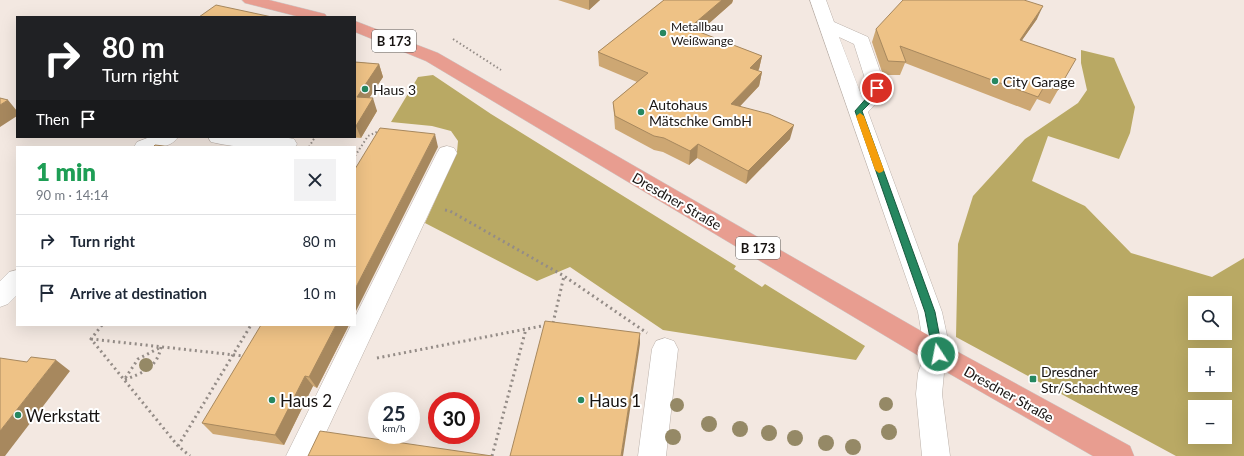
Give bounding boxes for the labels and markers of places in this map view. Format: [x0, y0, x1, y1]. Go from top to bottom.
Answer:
place label: Metallbau Weißwange [671, 19, 733, 48]
marker: Metallbau Weißwange [658, 28, 668, 38]
pin [860, 71, 894, 105]
place label: City Garage [1003, 73, 1075, 90]
marker: City Garage [990, 76, 1000, 86]
place label: Haus 3 [373, 81, 416, 98]
marker: Haus 3 [360, 84, 370, 94]
place label: Autohaus Mätschke GmbH [649, 96, 752, 129]
marker: Autohaus Mätschke GmbH [636, 107, 646, 117]
place label: Dresdner Str/Schachtweg [1041, 363, 1138, 396]
marker: Dresdner Str/Schachtweg [1028, 374, 1038, 384]
place label: Haus 2 [280, 390, 332, 411]
place label: Haus 1 [589, 390, 641, 411]
marker: Haus 2 [267, 395, 277, 405]
marker: Haus 1 [576, 395, 586, 405]
place label: Werkstatt [26, 405, 100, 426]
marker: Werkstatt [13, 410, 23, 420]

